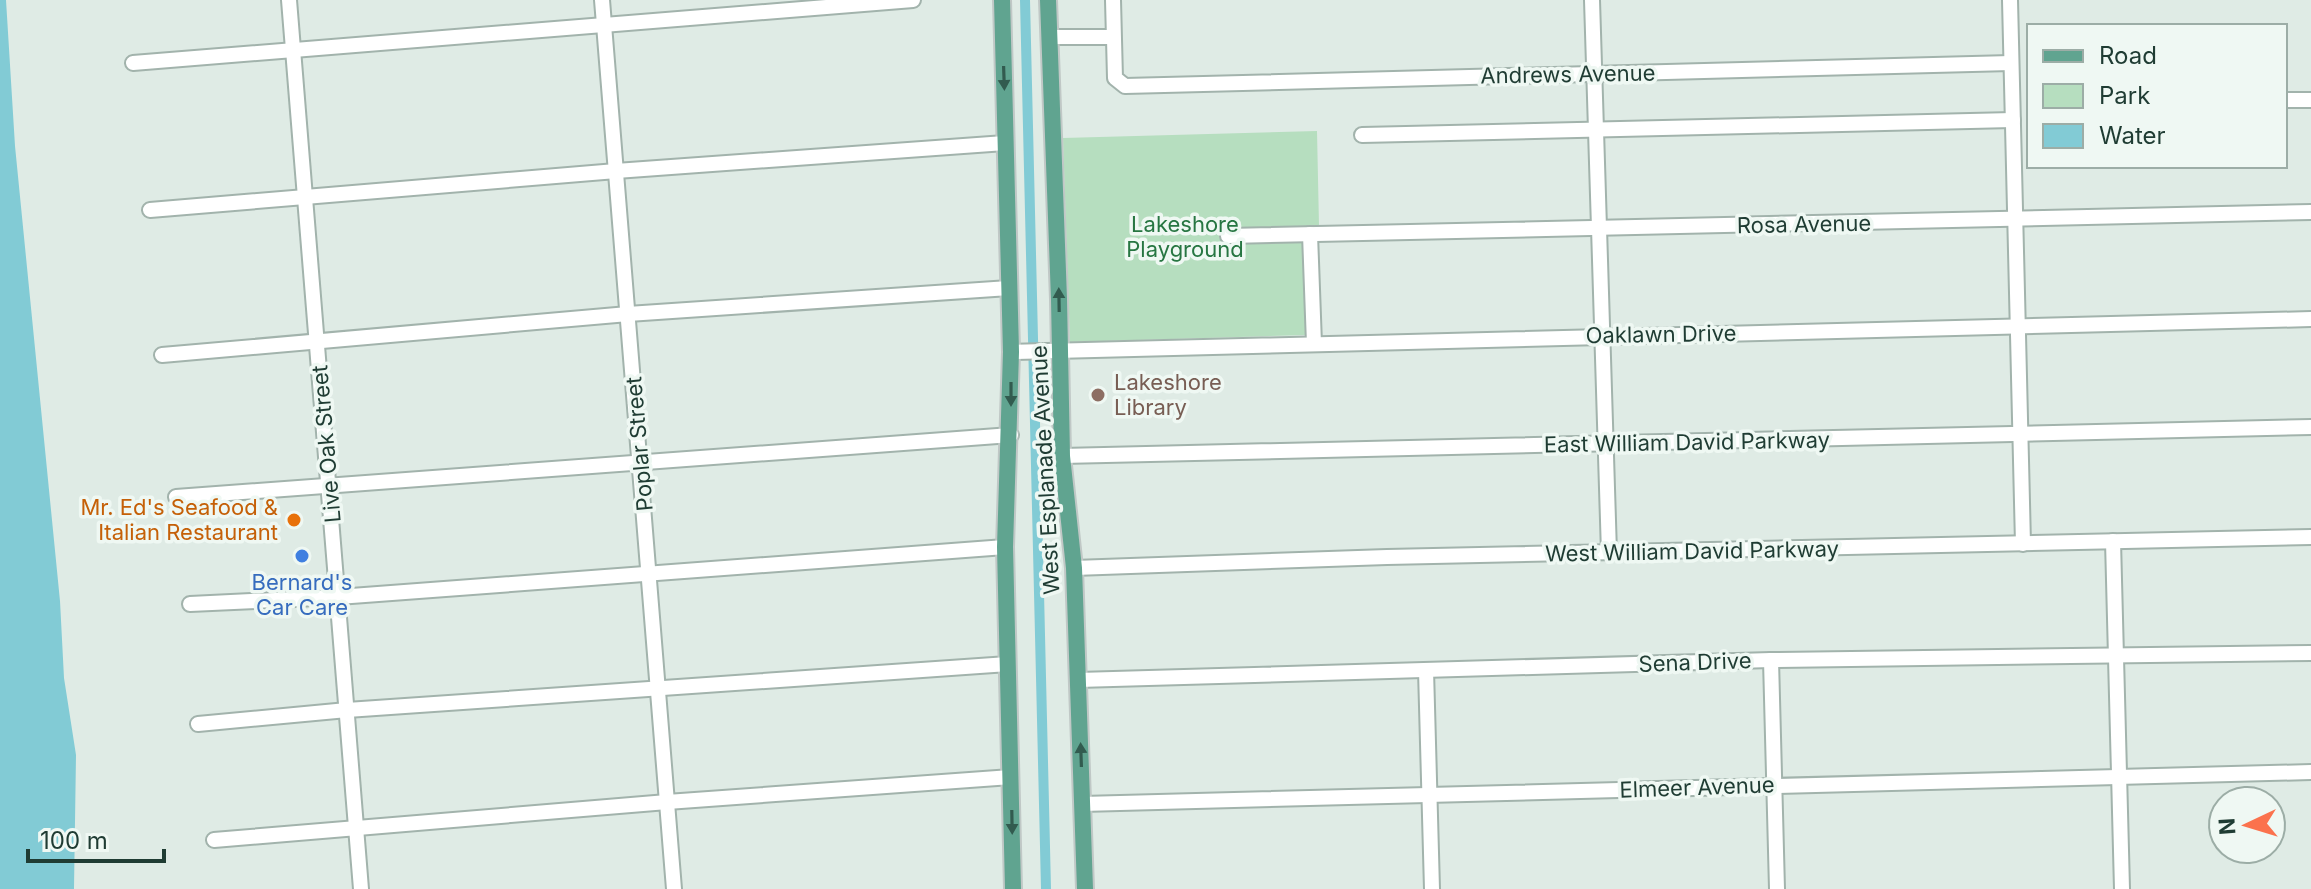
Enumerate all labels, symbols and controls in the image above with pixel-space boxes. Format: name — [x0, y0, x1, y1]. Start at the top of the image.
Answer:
legend — [2027, 24, 2287, 168]
text: Road — [2099, 41, 2157, 70]
street label: Andrews Avenue — [1480, 59, 1656, 89]
one-way arrow — [997, 66, 1010, 91]
text: Park — [2099, 81, 2150, 110]
text: Water — [2099, 121, 2166, 150]
street label: Rosa Avenue — [1737, 210, 1871, 238]
park label: Lakeshore Playground — [1126, 211, 1244, 262]
one-way arrow — [1053, 287, 1065, 312]
street label: Oaklawn Drive — [1585, 320, 1737, 348]
street label: West Esplanade Avenue — [1025, 345, 1065, 595]
street label: Live Oak Street — [306, 364, 346, 524]
place label: Lakeshore Library — [1114, 369, 1222, 420]
street label: Poplar Street — [620, 376, 658, 512]
one-way arrow — [1005, 382, 1017, 407]
marker: Lakeshore Library — [1089, 386, 1107, 404]
street label: East William David Parkway — [1544, 427, 1830, 457]
place label: Mr. Ed's Seafood & Italian Restaurant — [80, 494, 278, 545]
marker: Mr. Ed's Seafood & Italian Restaurant — [285, 511, 303, 529]
street label: West William David Parkway — [1545, 535, 1839, 567]
marker: Bernard's Car Care — [293, 547, 311, 565]
place label: Bernard's Car Care — [252, 569, 352, 620]
street label: Sena Drive — [1638, 647, 1752, 677]
one-way arrow — [1074, 742, 1087, 767]
street label: Elmeer Avenue — [1619, 771, 1775, 803]
north arrow — [2207, 785, 2287, 865]
one-way arrow — [1006, 810, 1018, 835]
scale bar — [28, 813, 164, 863]
text: N — [2213, 817, 2241, 836]
text: 100 m — [40, 826, 108, 855]

